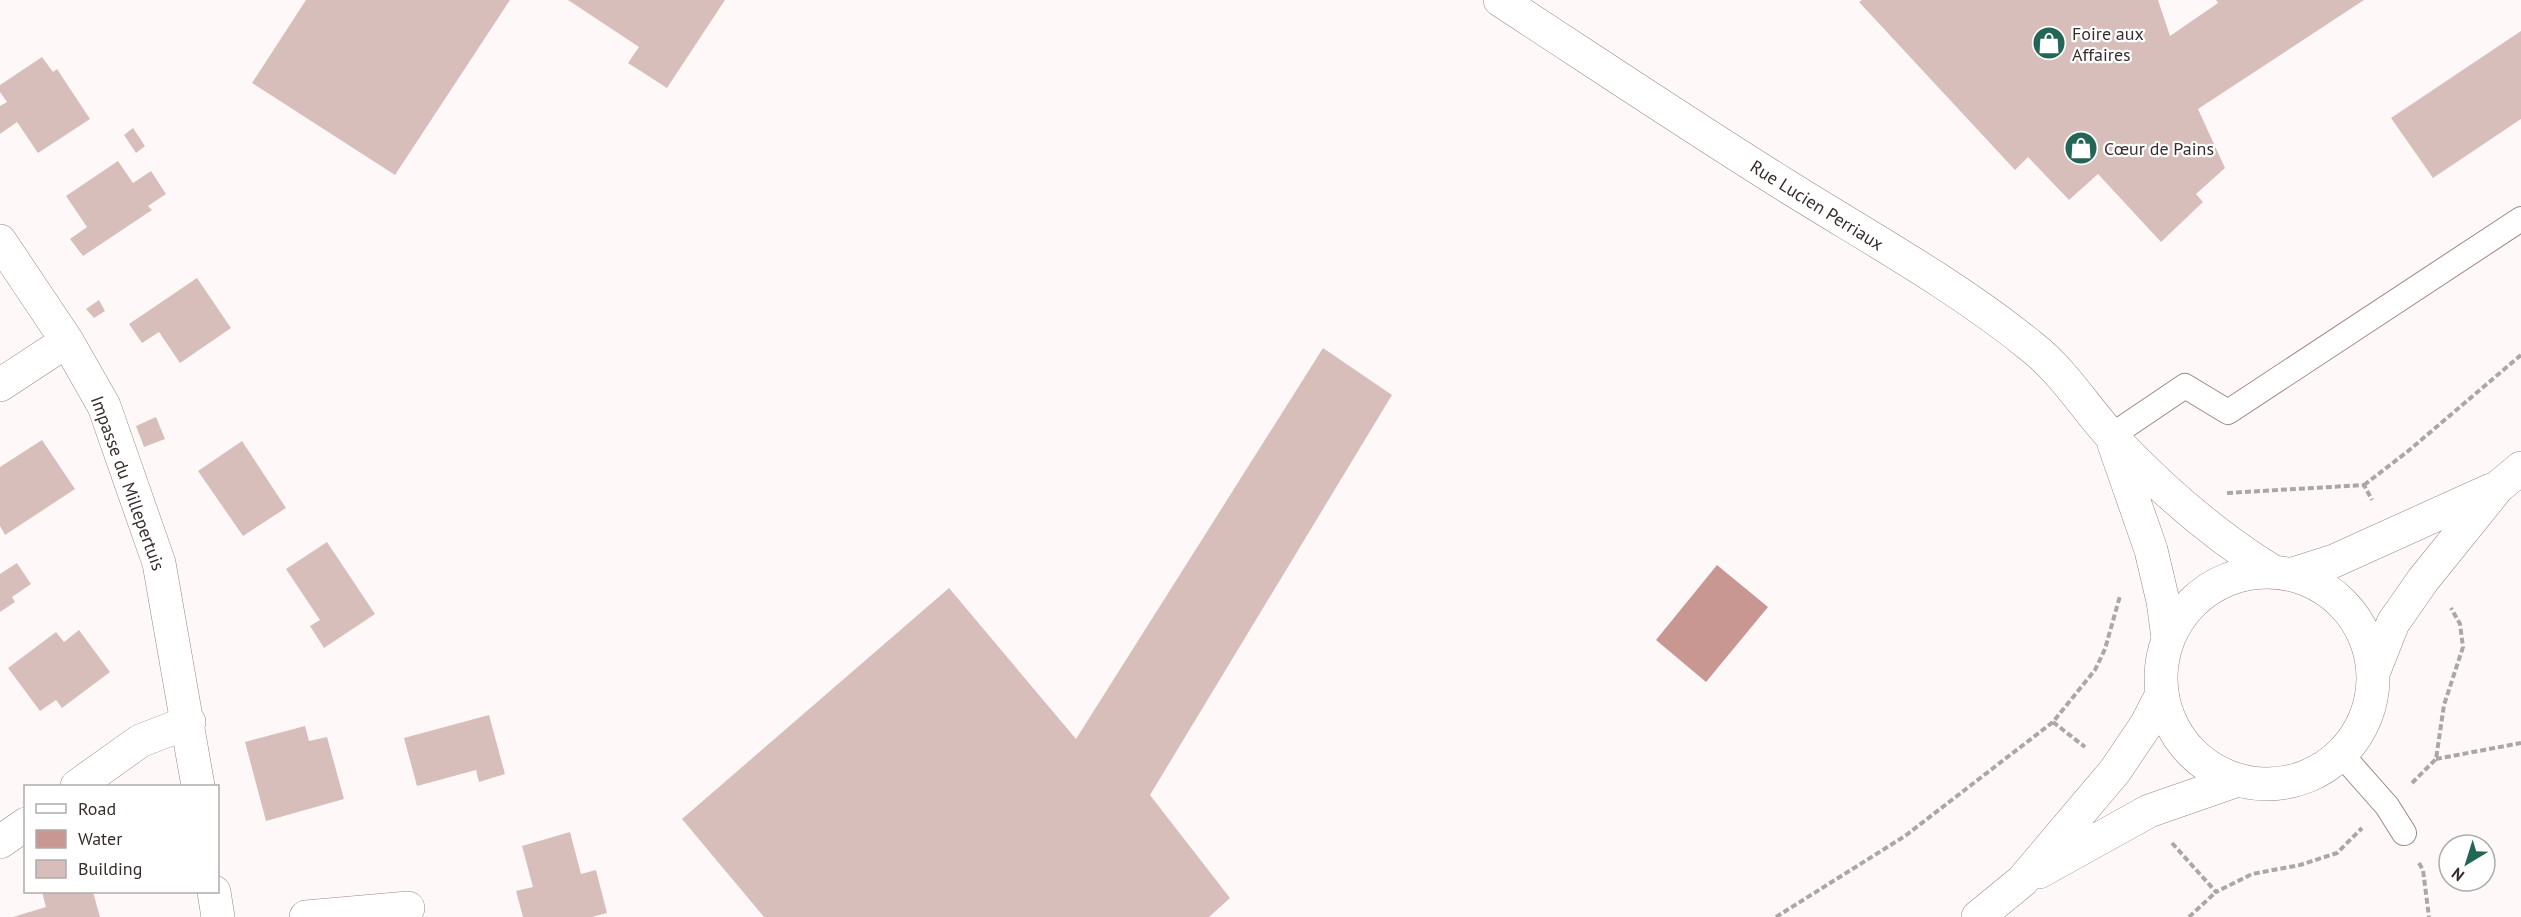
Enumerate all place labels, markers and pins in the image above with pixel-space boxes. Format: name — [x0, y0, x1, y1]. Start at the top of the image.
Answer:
place label: Foire aux Affaires — [2072, 22, 2144, 66]
shop icon: Foire aux Affaires — [2031, 25, 2067, 61]
shop icon: Cœur de Pains — [2063, 130, 2099, 166]
place label: Cœur de Pains — [2104, 137, 2214, 160]

